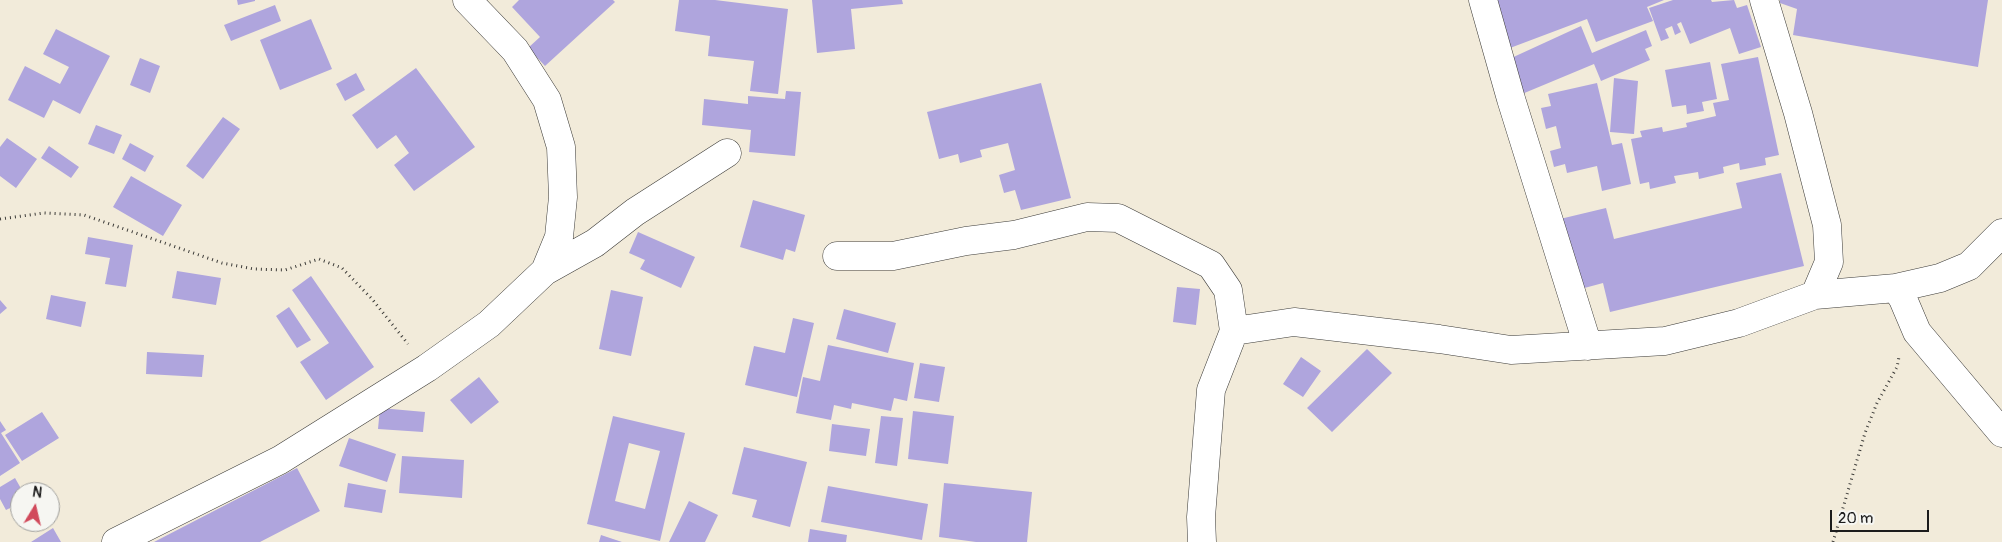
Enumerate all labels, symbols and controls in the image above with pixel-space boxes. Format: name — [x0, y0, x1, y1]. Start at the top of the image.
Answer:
north arrow — [10, 482, 60, 532]
text: N — [31, 484, 43, 502]
scale bar — [1832, 500, 1931, 532]
text: 20 m — [1838, 509, 1873, 528]

